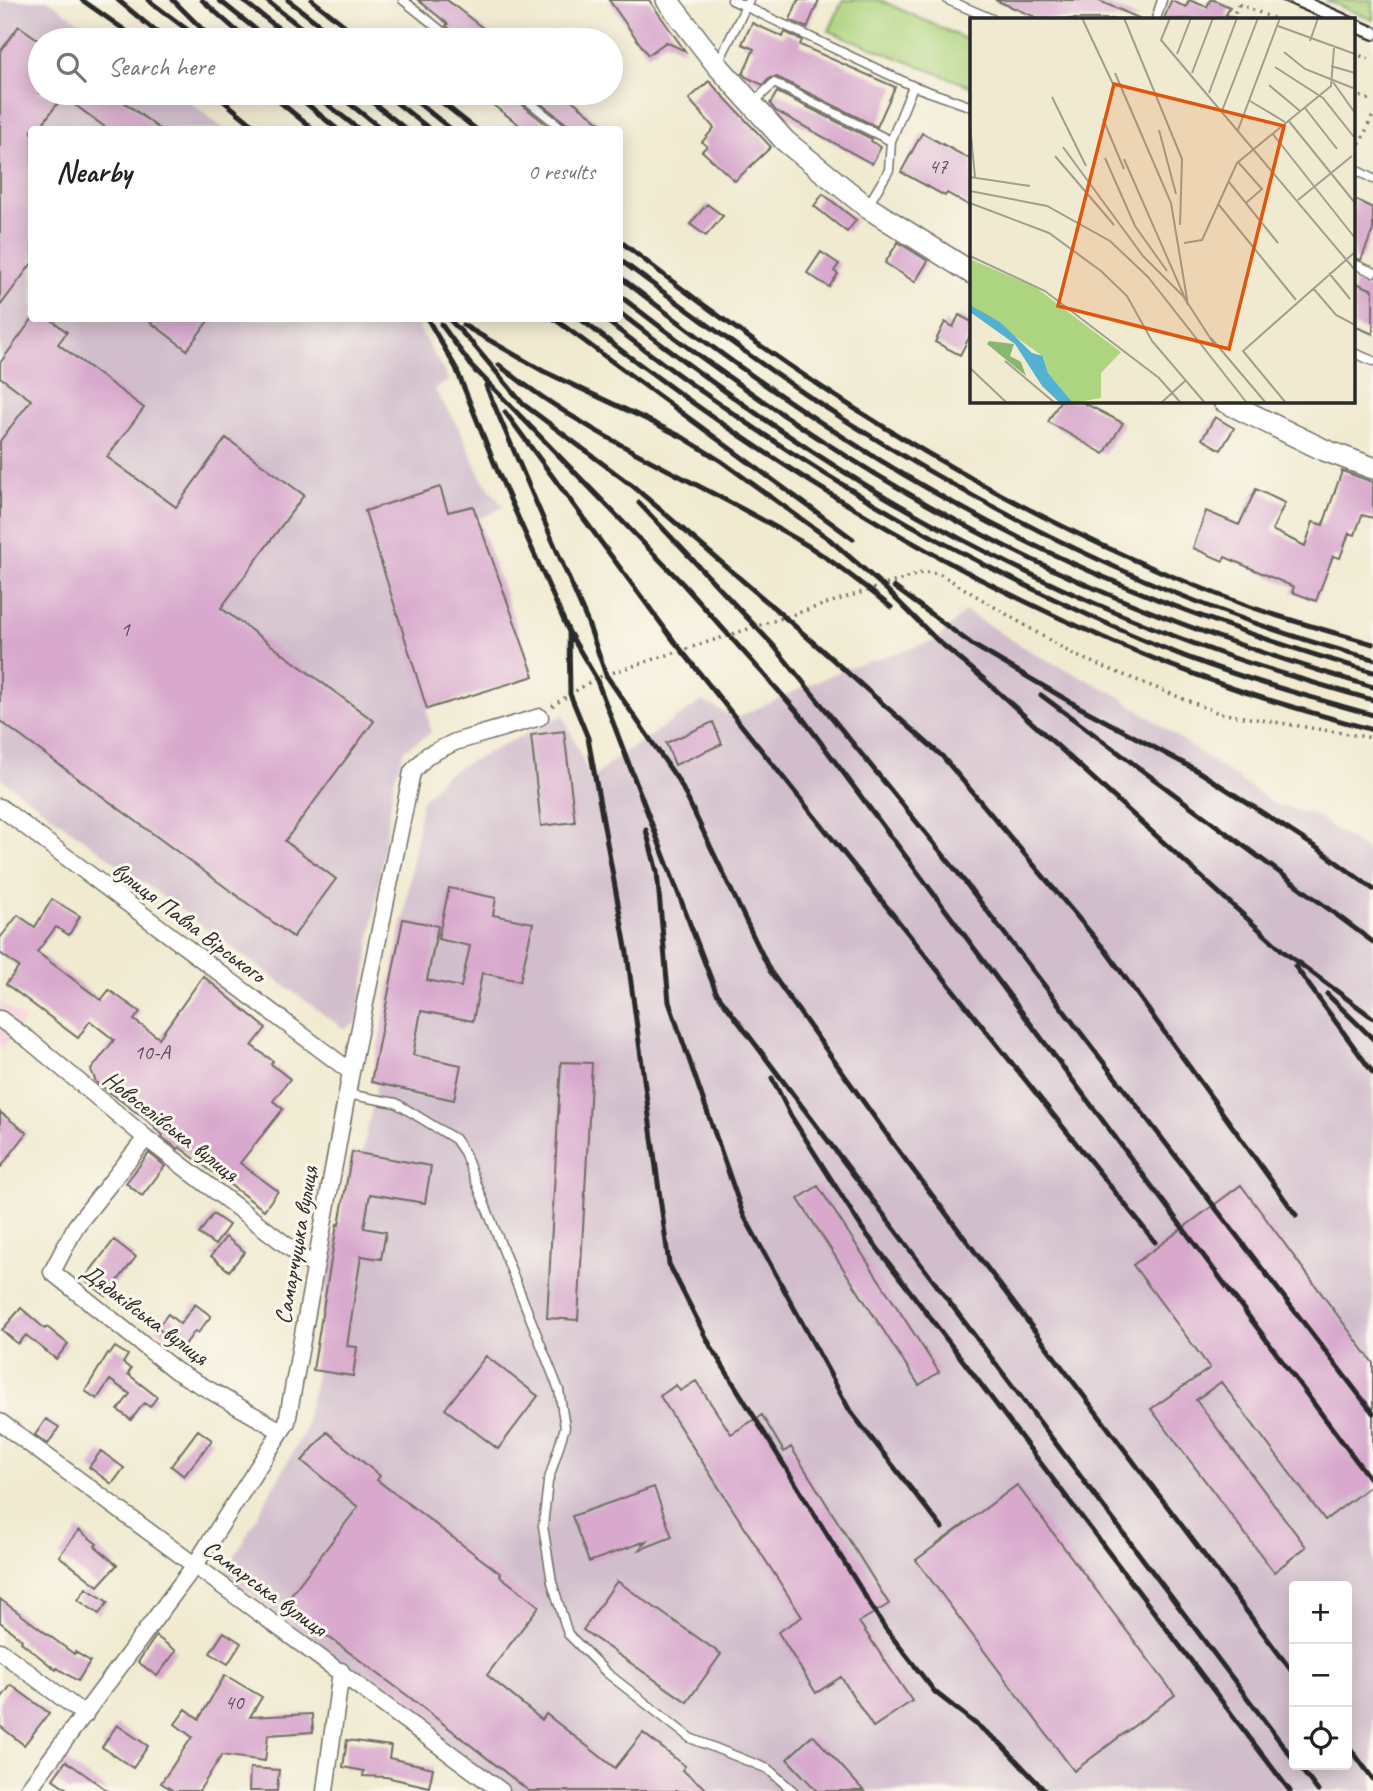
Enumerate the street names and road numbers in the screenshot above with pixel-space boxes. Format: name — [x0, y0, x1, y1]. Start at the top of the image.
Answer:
street label: вулиця Павла Вірського — [106, 854, 274, 991]
street label: Новоселівська вулиця — [97, 1064, 246, 1189]
street label: Самарчуцька вулиця — [267, 1162, 325, 1326]
street label: Дядьківська вулиця — [75, 1256, 216, 1373]
street label: Самарська вулиця — [197, 1533, 334, 1644]

